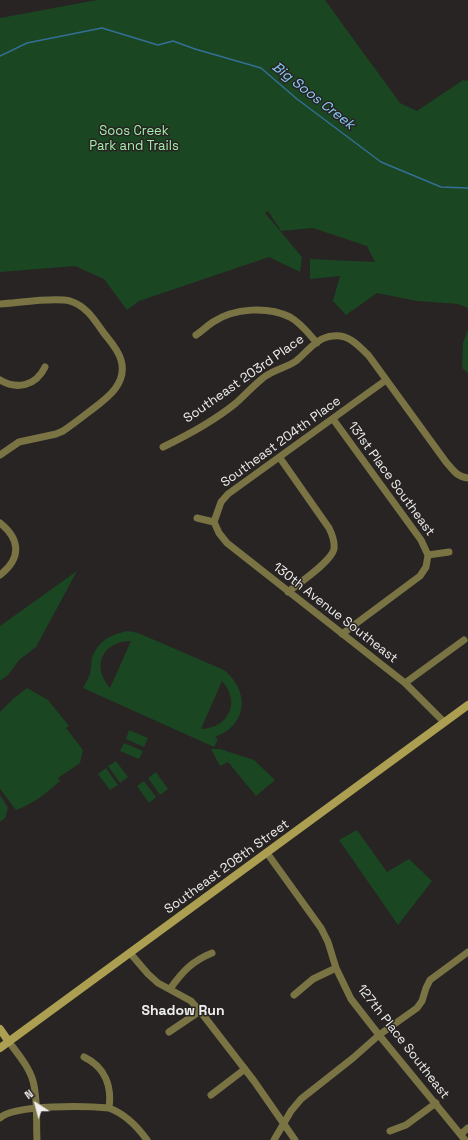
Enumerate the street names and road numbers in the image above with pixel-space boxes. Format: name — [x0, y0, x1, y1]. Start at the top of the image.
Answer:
street label: Southeast 203rd Place — [181, 332, 307, 426]
street label: Southeast 204th Place — [218, 393, 344, 491]
street label: 131st Place Southeast — [344, 419, 438, 539]
street label: 130th Avenue Southeast — [270, 559, 400, 667]
street label: Southeast 208th Street — [162, 817, 292, 917]
street label: 127th Place Southeast — [354, 982, 452, 1102]

